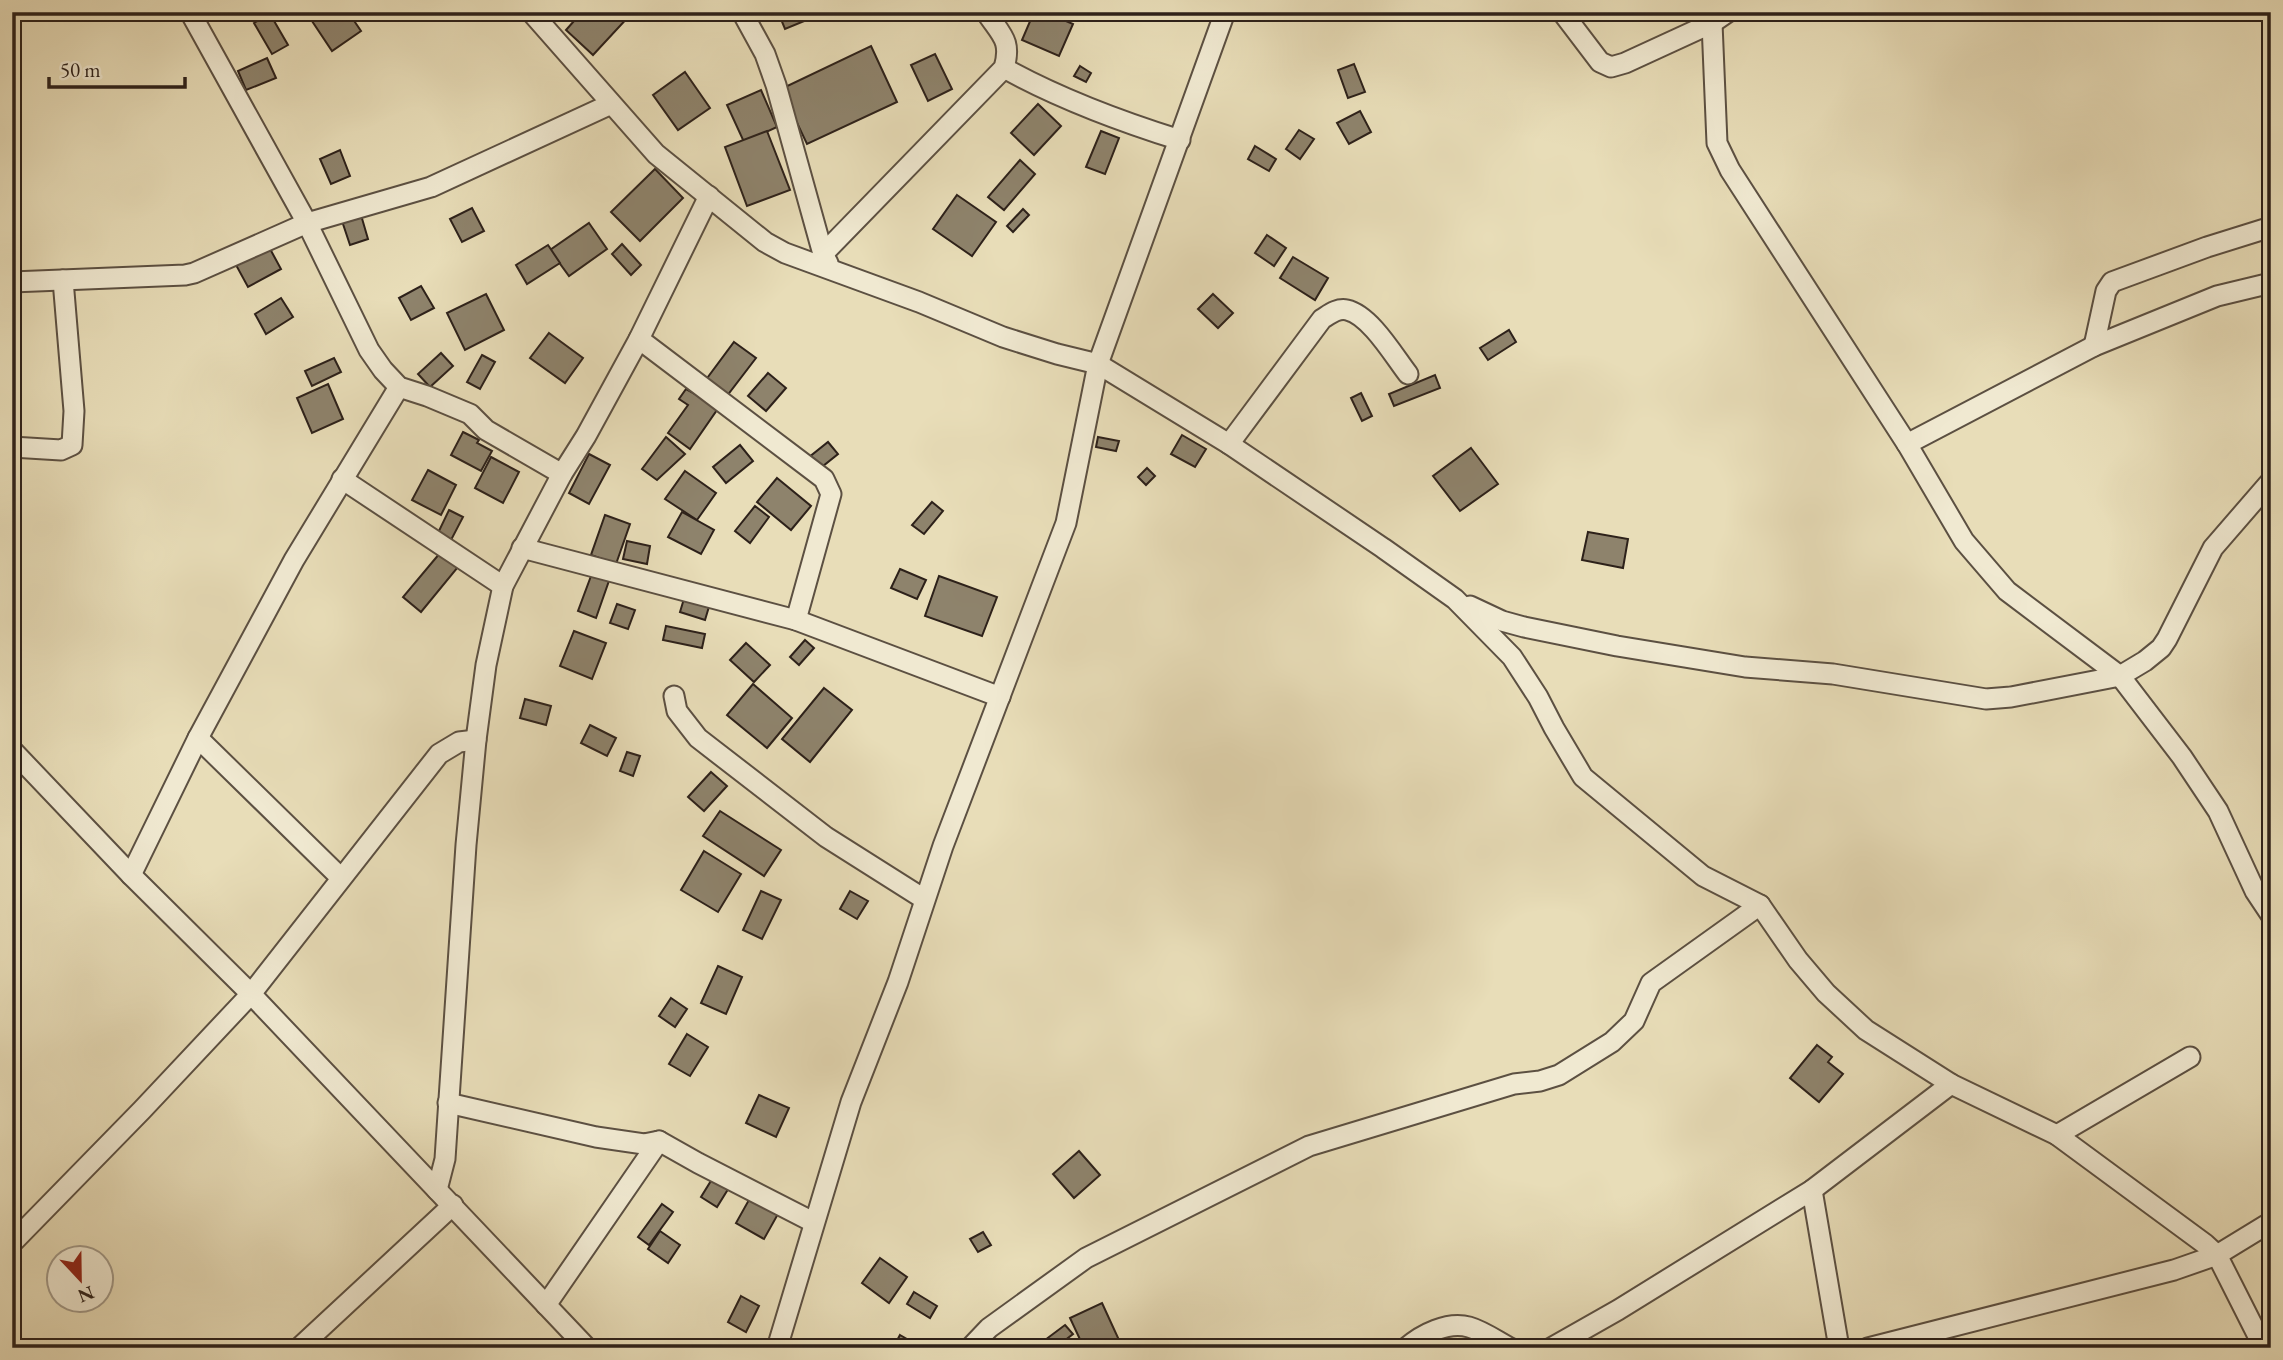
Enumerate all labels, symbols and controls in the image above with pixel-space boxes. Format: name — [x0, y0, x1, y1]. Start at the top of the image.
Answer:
scale bar — [49, 46, 186, 90]
text: 50 m — [60, 56, 101, 83]
north arrow — [46, 1244, 116, 1314]
text: N — [74, 1280, 98, 1309]

